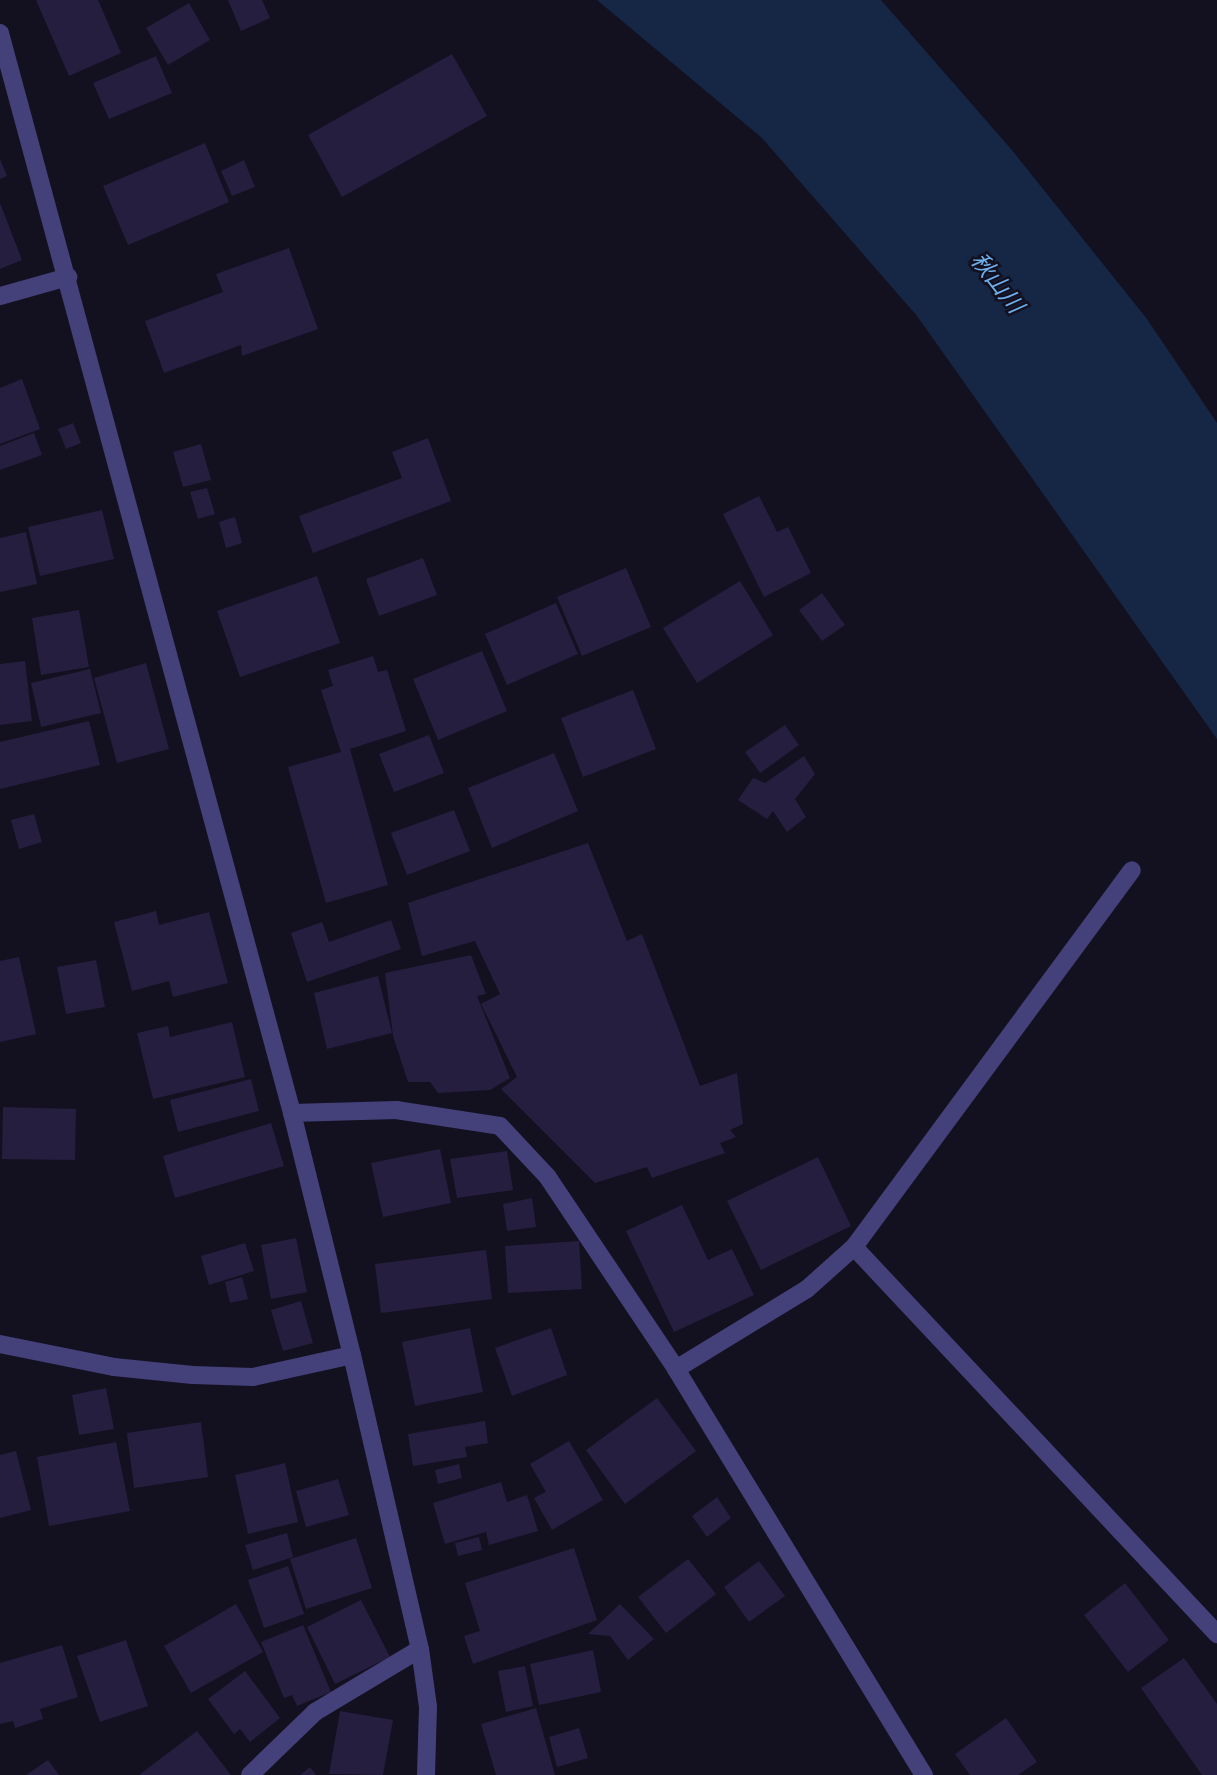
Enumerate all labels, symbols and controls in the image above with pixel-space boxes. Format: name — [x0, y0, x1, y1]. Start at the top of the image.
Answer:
water label: 秋山川 — [966, 246, 1030, 318]

